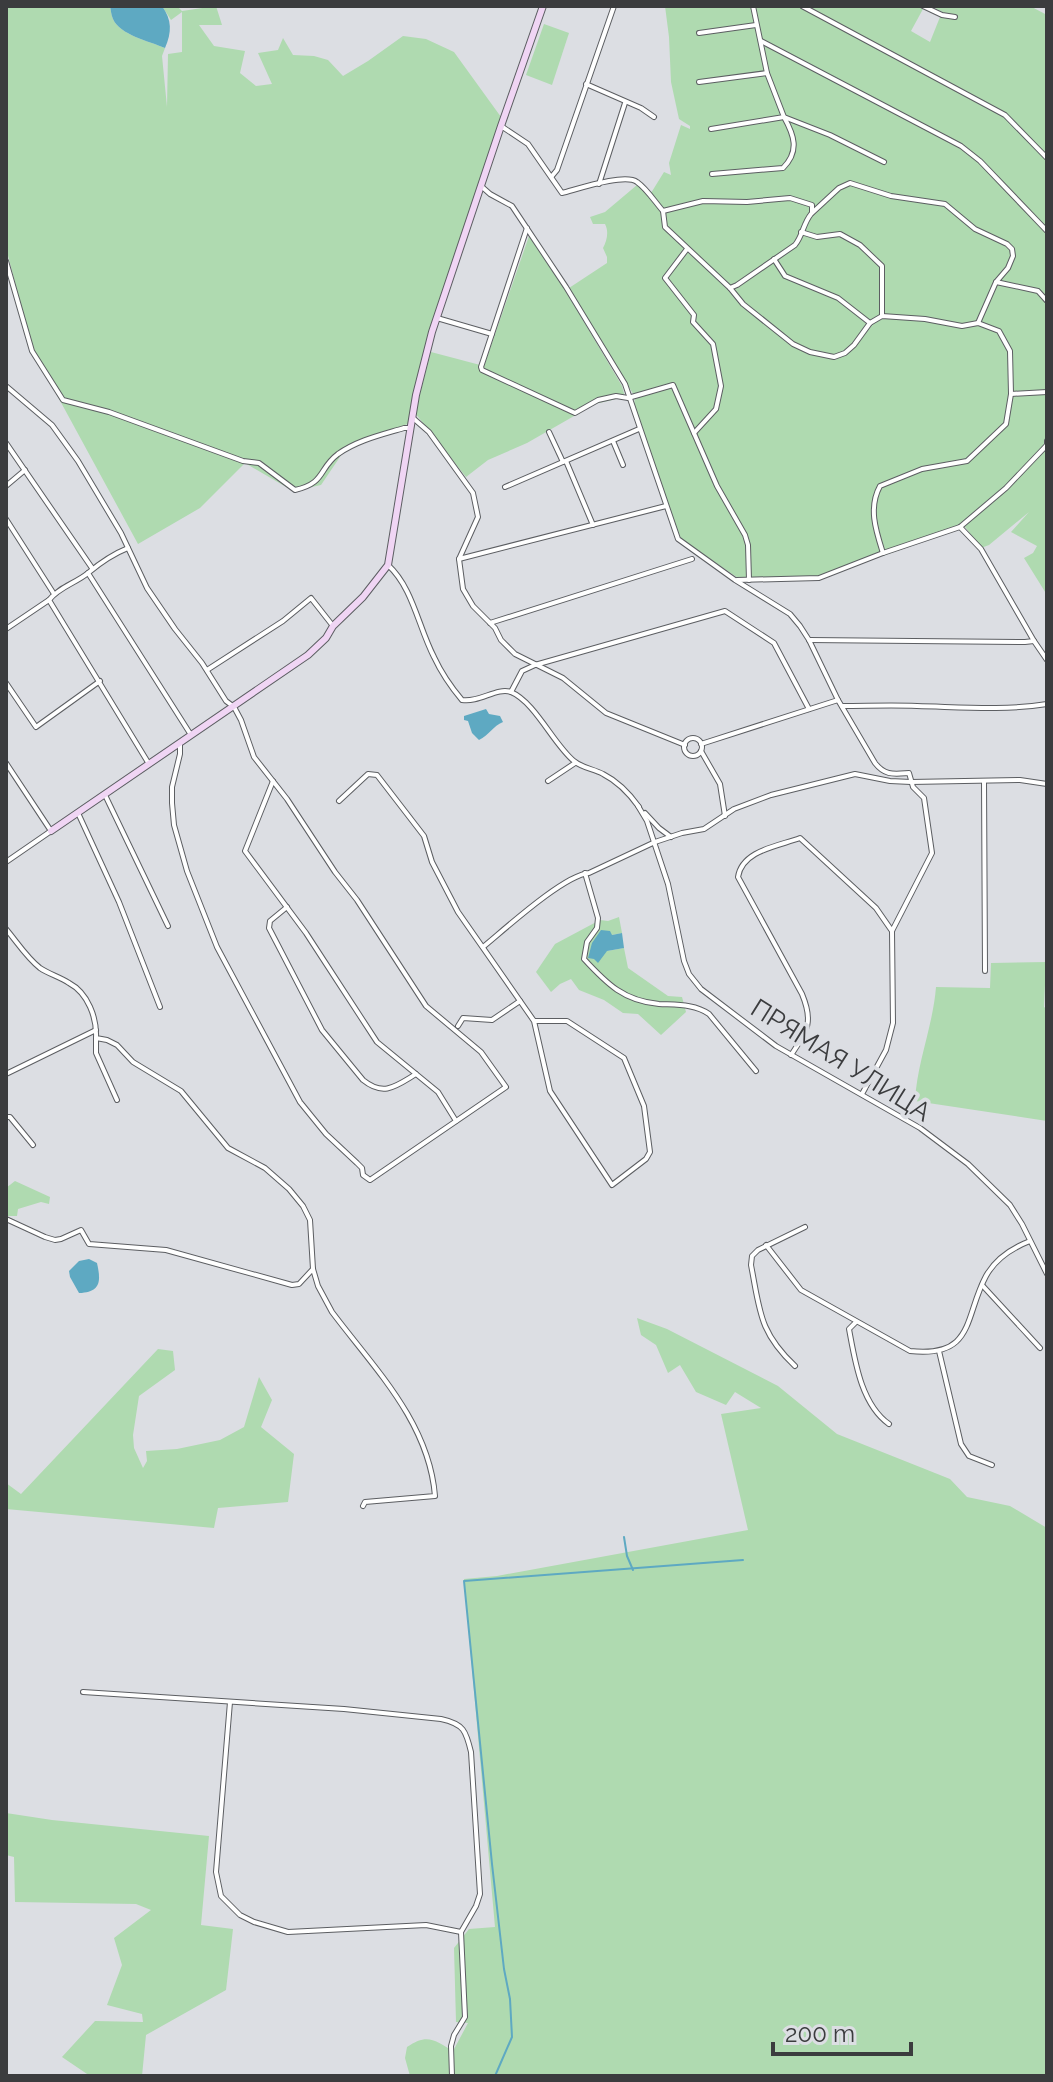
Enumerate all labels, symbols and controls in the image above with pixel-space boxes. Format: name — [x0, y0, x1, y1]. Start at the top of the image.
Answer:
street label: ПРЯМАЯ УЛИЦА — [746, 993, 937, 1128]
scale bar — [773, 2006, 911, 2056]
text: 200 m — [785, 2019, 855, 2048]

